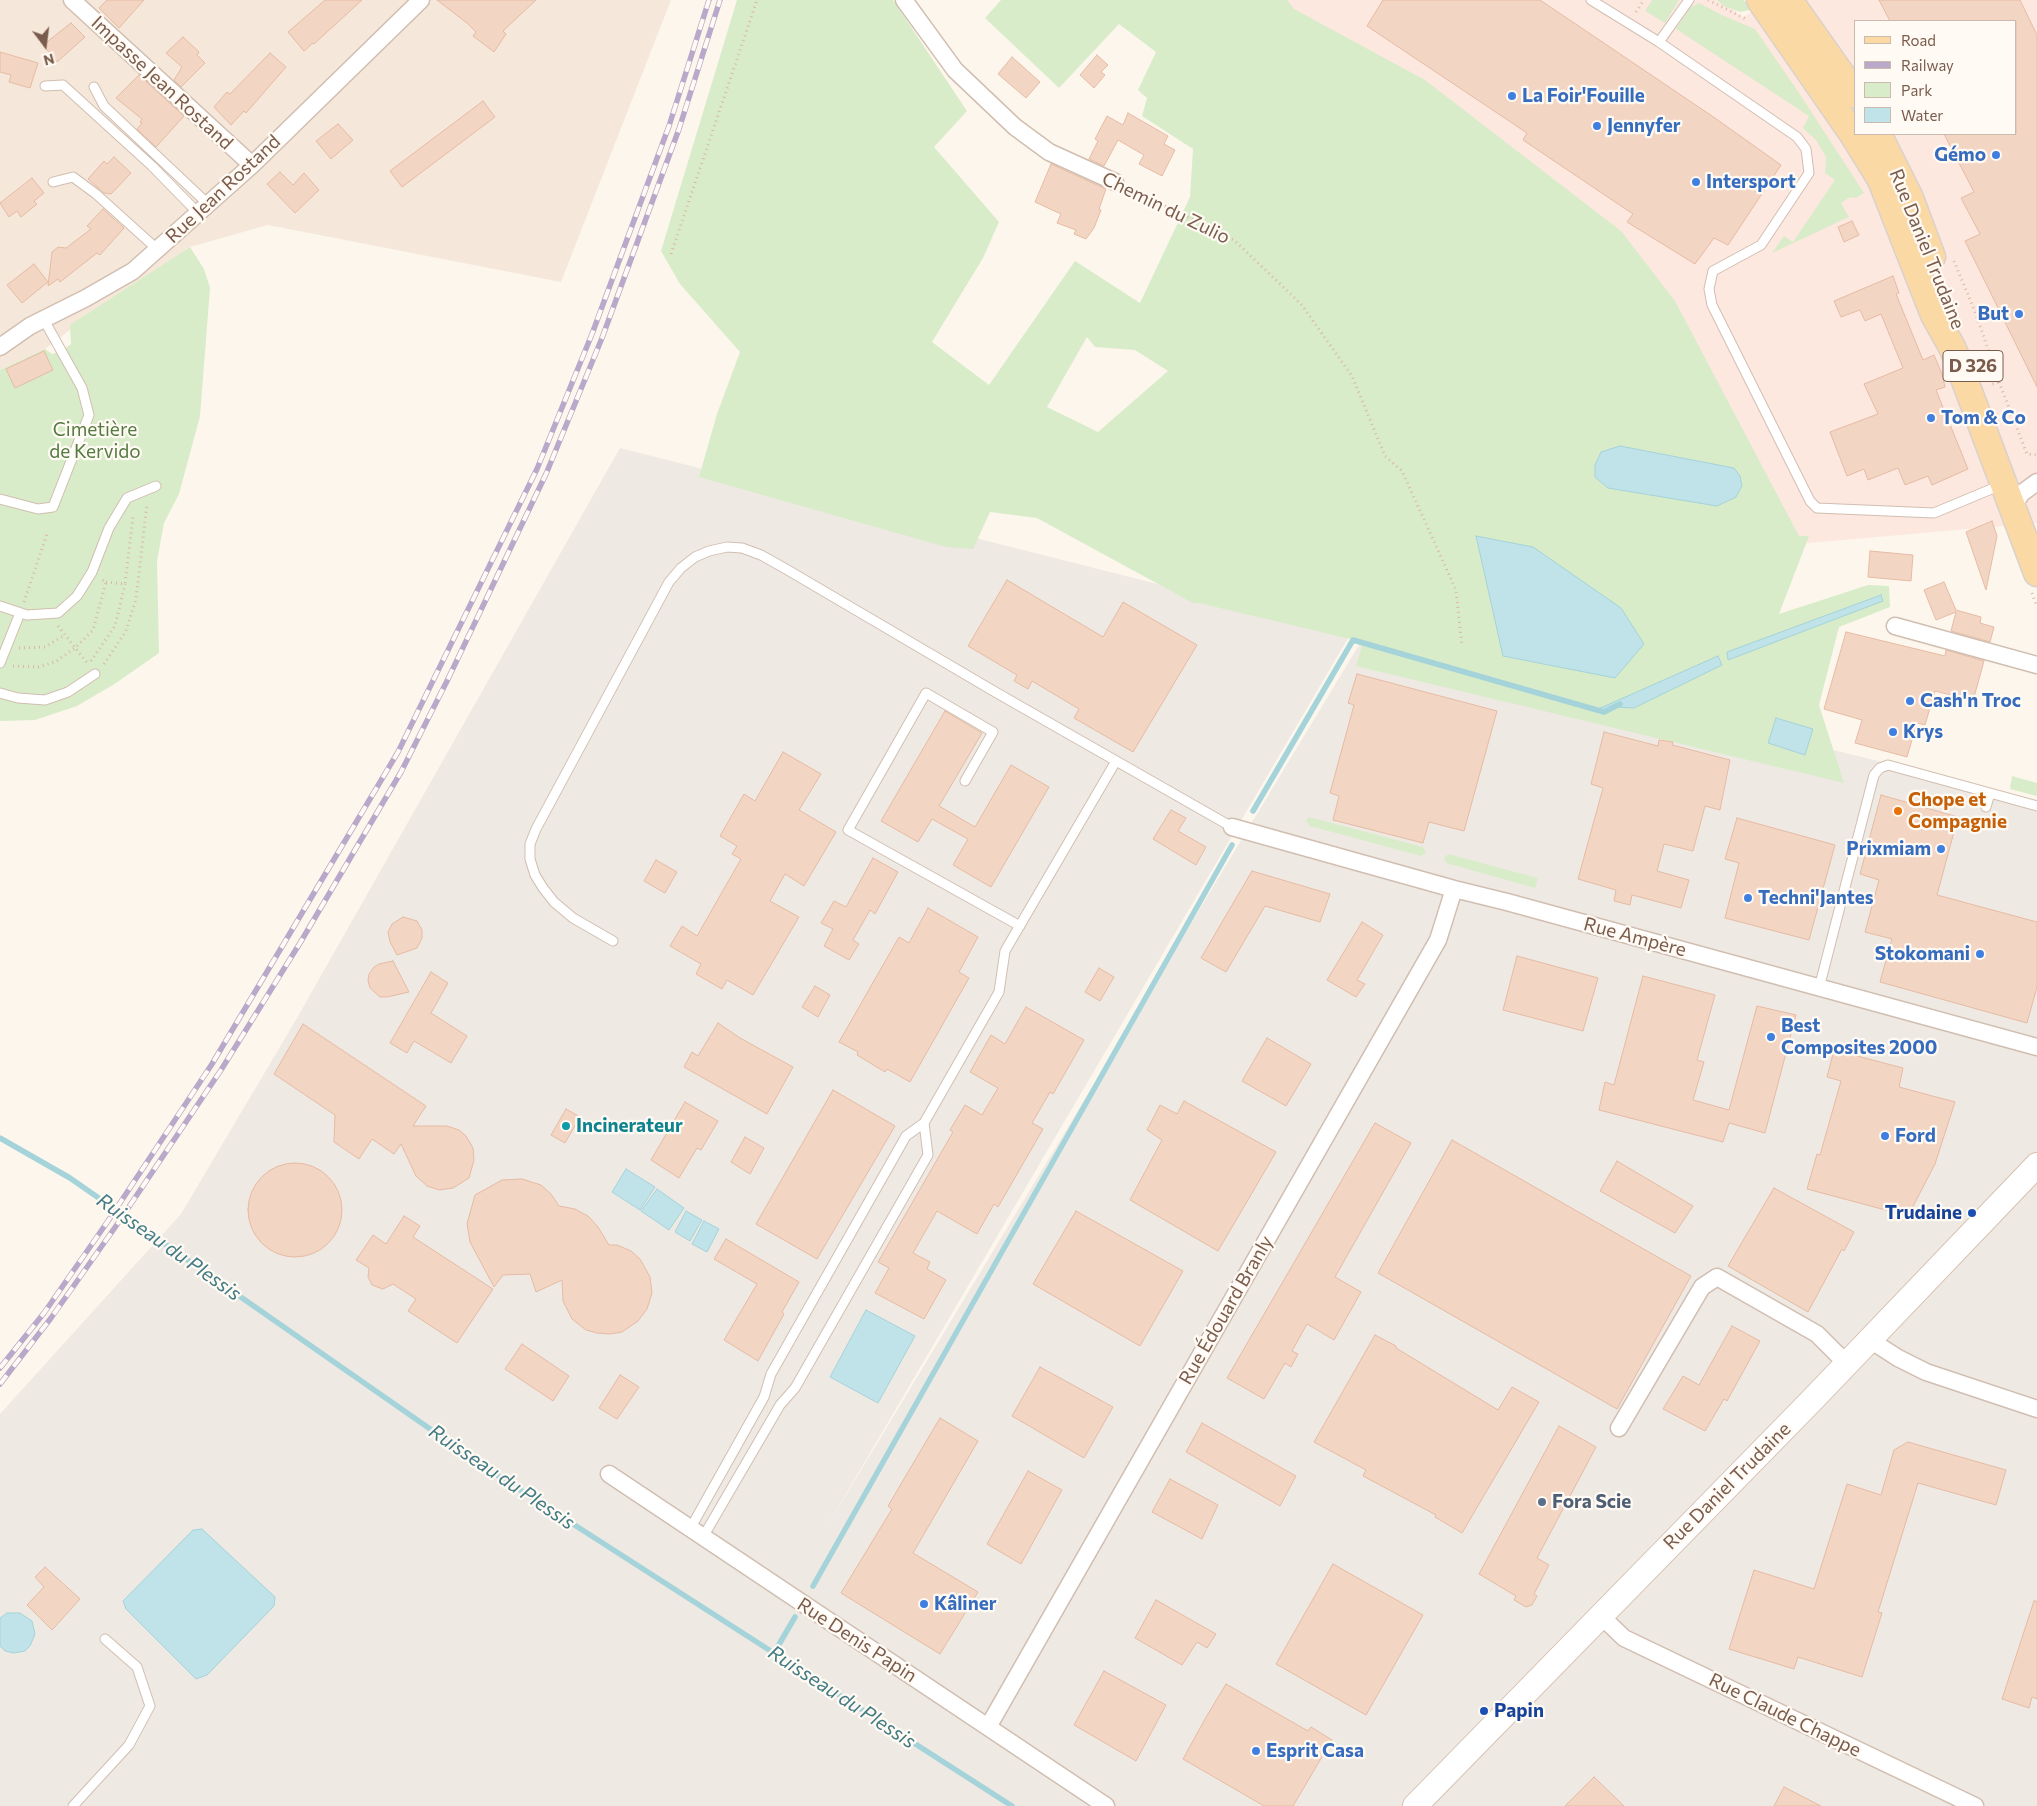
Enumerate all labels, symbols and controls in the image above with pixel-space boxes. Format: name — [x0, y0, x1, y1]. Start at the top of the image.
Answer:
street label: Impasse Jean Rostand — [86, 11, 238, 155]
north arrow — [20, 20, 70, 70]
legend — [1854, 20, 2017, 135]
text: Road — [1901, 31, 1936, 49]
text: N — [42, 50, 56, 70]
text: Railway — [1901, 56, 1954, 74]
text: Park — [1901, 81, 1932, 99]
place label: La Foir'Fouille — [1522, 85, 1645, 107]
marker: La Foir'Fouille — [1506, 90, 1518, 102]
text: Water — [1901, 106, 1943, 124]
place label: Jennyfer — [1607, 115, 1681, 137]
marker: Jennyfer — [1591, 120, 1603, 132]
street label: Rue Jean Rostand — [161, 130, 285, 248]
place label: Gémo — [1934, 144, 1986, 166]
marker: Gémo — [1990, 149, 2002, 161]
street label: Rue Daniel Trudaine — [1884, 166, 1970, 332]
street label: Chemin du Zulio — [1098, 167, 1234, 249]
place label: Intersport — [1706, 171, 1796, 193]
marker: Intersport — [1690, 176, 1702, 188]
place label: But — [1978, 303, 2009, 325]
marker: But — [2013, 308, 2025, 320]
road number: D 326 — [1943, 351, 2003, 382]
place label: Tom & Co — [1941, 407, 2026, 429]
marker: Tom & Co — [1925, 412, 1937, 424]
park label: Cimetière de Kervido — [49, 419, 141, 463]
place label: Cash'n Troc — [1920, 690, 2021, 712]
marker: Cash'n Troc — [1904, 695, 1916, 707]
place label: Krys — [1903, 721, 1943, 743]
marker: Krys — [1887, 726, 1899, 738]
place label: Chope et Compagnie — [1908, 789, 2007, 833]
marker: Chope et Compagnie — [1892, 805, 1904, 817]
place label: Prixmiam — [1846, 838, 1931, 860]
marker: Prixmiam — [1935, 843, 1947, 855]
place label: Techni'Jantes — [1758, 887, 1874, 909]
marker: Techni'Jantes — [1742, 892, 1754, 904]
street label: Rue Ampère — [1581, 912, 1689, 962]
place label: Stokomani — [1875, 943, 1970, 965]
marker: Stokomani — [1974, 948, 1986, 960]
place label: Best Composites 2000 — [1781, 1015, 1937, 1059]
marker: Best Composites 2000 — [1765, 1031, 1777, 1043]
place label: Incinerateur — [576, 1115, 683, 1137]
marker: Incinerateur — [560, 1120, 572, 1132]
place label: Ford — [1895, 1125, 1936, 1147]
marker: Ford — [1879, 1130, 1891, 1142]
water label: Ruisseau du Plessis — [92, 1188, 246, 1306]
place label: Trudaine — [1885, 1202, 1962, 1224]
marker: Trudaine — [1966, 1207, 1978, 1219]
street label: Rue Édouard Branly — [1174, 1232, 1278, 1388]
street label: Rue Daniel Trudaine — [1659, 1418, 1795, 1554]
water label: Ruisseau du Plessis — [424, 1419, 580, 1535]
place label: Fora Scie — [1552, 1491, 1631, 1513]
marker: Fora Scie — [1536, 1496, 1548, 1508]
street label: Rue Denis Papin — [793, 1593, 921, 1687]
place label: Kâliner — [934, 1593, 996, 1615]
marker: Kâliner — [918, 1598, 930, 1610]
water label: Ruisseau du Plessis — [764, 1640, 920, 1754]
street label: Rue Claude Chappe — [1705, 1668, 1865, 1762]
place label: Papin — [1494, 1700, 1544, 1722]
marker: Papin — [1478, 1705, 1490, 1717]
place label: Esprit Casa — [1266, 1740, 1364, 1762]
marker: Esprit Casa — [1250, 1745, 1262, 1757]

